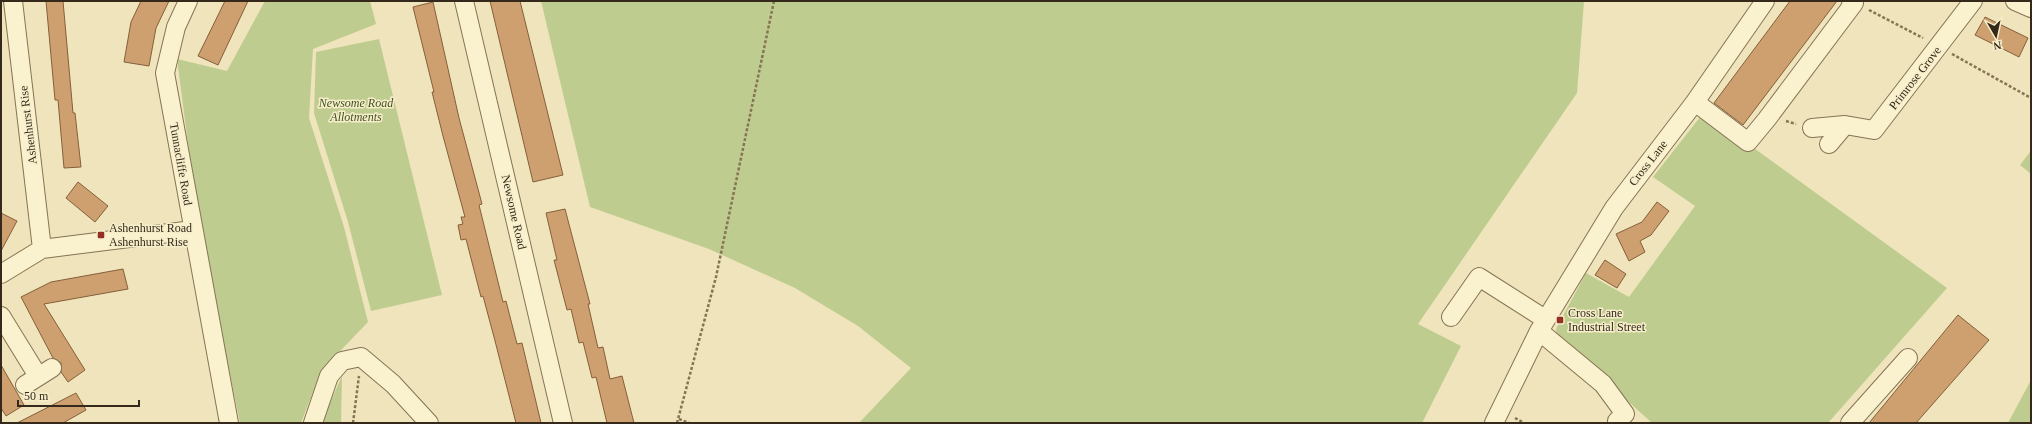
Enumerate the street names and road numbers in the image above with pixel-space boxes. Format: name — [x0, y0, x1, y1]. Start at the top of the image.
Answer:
street label: Primrose Grove — [1886, 44, 1944, 112]
street label: Ashenhurst Rise — [16, 85, 40, 165]
street label: Tunnacliffe Road — [167, 122, 195, 206]
street label: Cross Lane — [1626, 137, 1670, 189]
street label: Newsome Road — [499, 173, 529, 251]

